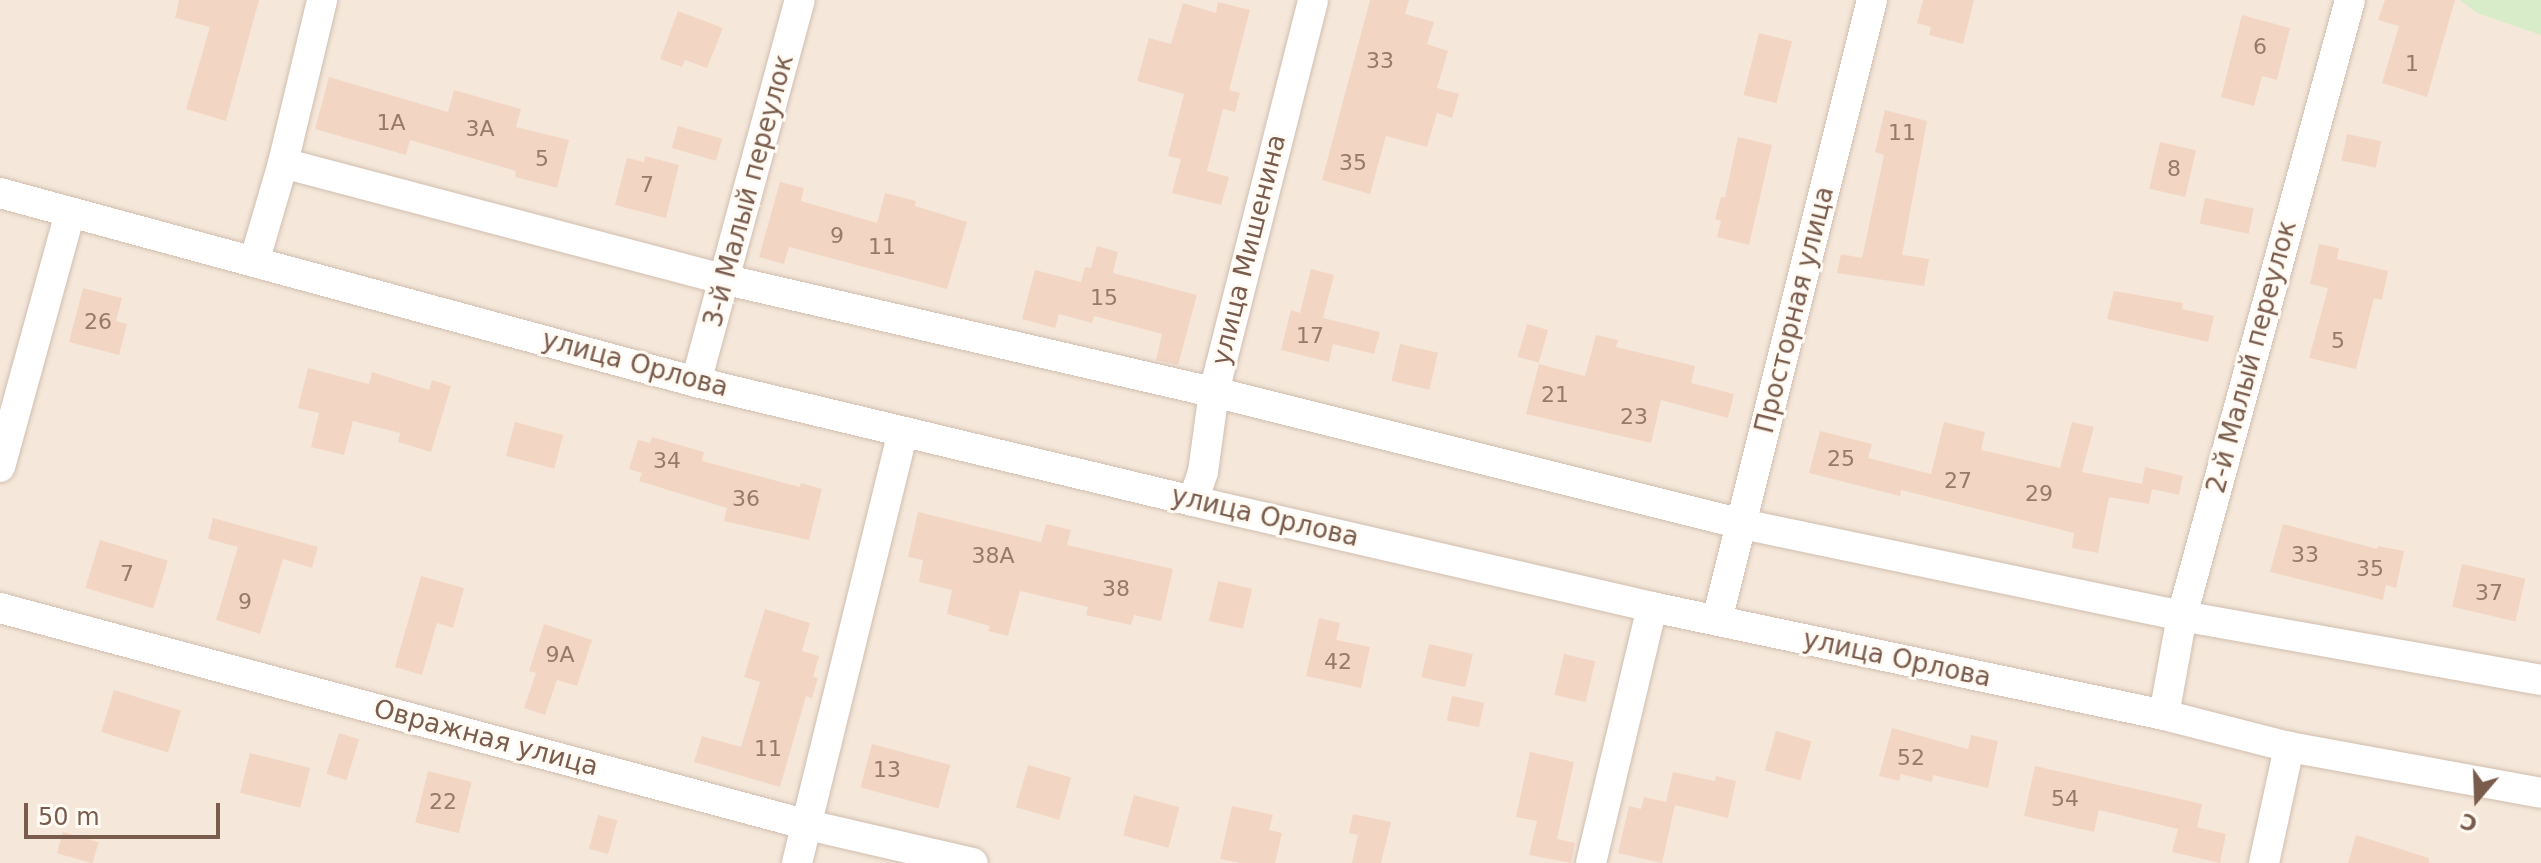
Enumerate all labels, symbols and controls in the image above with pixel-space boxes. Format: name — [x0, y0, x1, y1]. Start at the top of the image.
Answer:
house number: 6 — [2253, 34, 2267, 60]
house number: 33 — [1366, 48, 1394, 74]
street label: 3-й Малый переулок — [698, 51, 800, 331]
house number: 1 — [2405, 51, 2419, 77]
house number: 1А — [376, 110, 406, 136]
house number: 3А — [465, 116, 495, 142]
house number: 11 — [1888, 120, 1916, 146]
street label: улица Мишенина — [1205, 131, 1293, 369]
house number: 5 — [535, 146, 549, 172]
house number: 35 — [1339, 150, 1367, 176]
house number: 8 — [2167, 156, 2181, 182]
house number: 7 — [640, 172, 654, 198]
street label: Просторная улица — [1749, 183, 1841, 437]
street label: 2-й Малый переулок — [2201, 217, 2303, 497]
house number: 9 — [830, 223, 844, 249]
house number: 11 — [868, 234, 896, 260]
house number: 15 — [1090, 285, 1118, 311]
house number: 26 — [84, 309, 112, 335]
house number: 17 — [1296, 323, 1324, 349]
street label: улица Орлова — [538, 324, 732, 404]
house number: 5 — [2331, 328, 2345, 354]
house number: 21 — [1541, 382, 1569, 408]
house number: 23 — [1620, 404, 1648, 430]
house number: 25 — [1827, 446, 1855, 472]
house number: 34 — [653, 448, 681, 474]
house number: 27 — [1944, 468, 1972, 494]
street label: улица Орлова — [1168, 480, 1362, 554]
house number: 29 — [2025, 481, 2053, 507]
house number: 36 — [732, 486, 760, 512]
house number: 33 — [2291, 542, 2319, 568]
house number: 38А — [971, 543, 1015, 569]
house number: 35 — [2356, 556, 2384, 582]
house number: 7 — [120, 561, 134, 587]
house number: 38 — [1102, 576, 1130, 602]
house number: 37 — [2475, 580, 2503, 606]
house number: 9 — [238, 589, 252, 615]
street label: улица Орлова — [1800, 624, 1994, 694]
house number: 9А — [545, 642, 575, 668]
house number: 42 — [1324, 649, 1352, 675]
street label: Овражная улица — [370, 693, 602, 783]
house number: 11 — [754, 736, 782, 762]
house number: 52 — [1897, 745, 1925, 771]
house number: 13 — [873, 757, 901, 783]
north arrow — [2437, 759, 2517, 839]
house number: 54 — [2051, 786, 2079, 812]
scale bar — [28, 787, 224, 837]
house number: 22 — [429, 789, 457, 815]
text: 50 m — [38, 803, 100, 831]
text: С — [2457, 808, 2481, 837]

